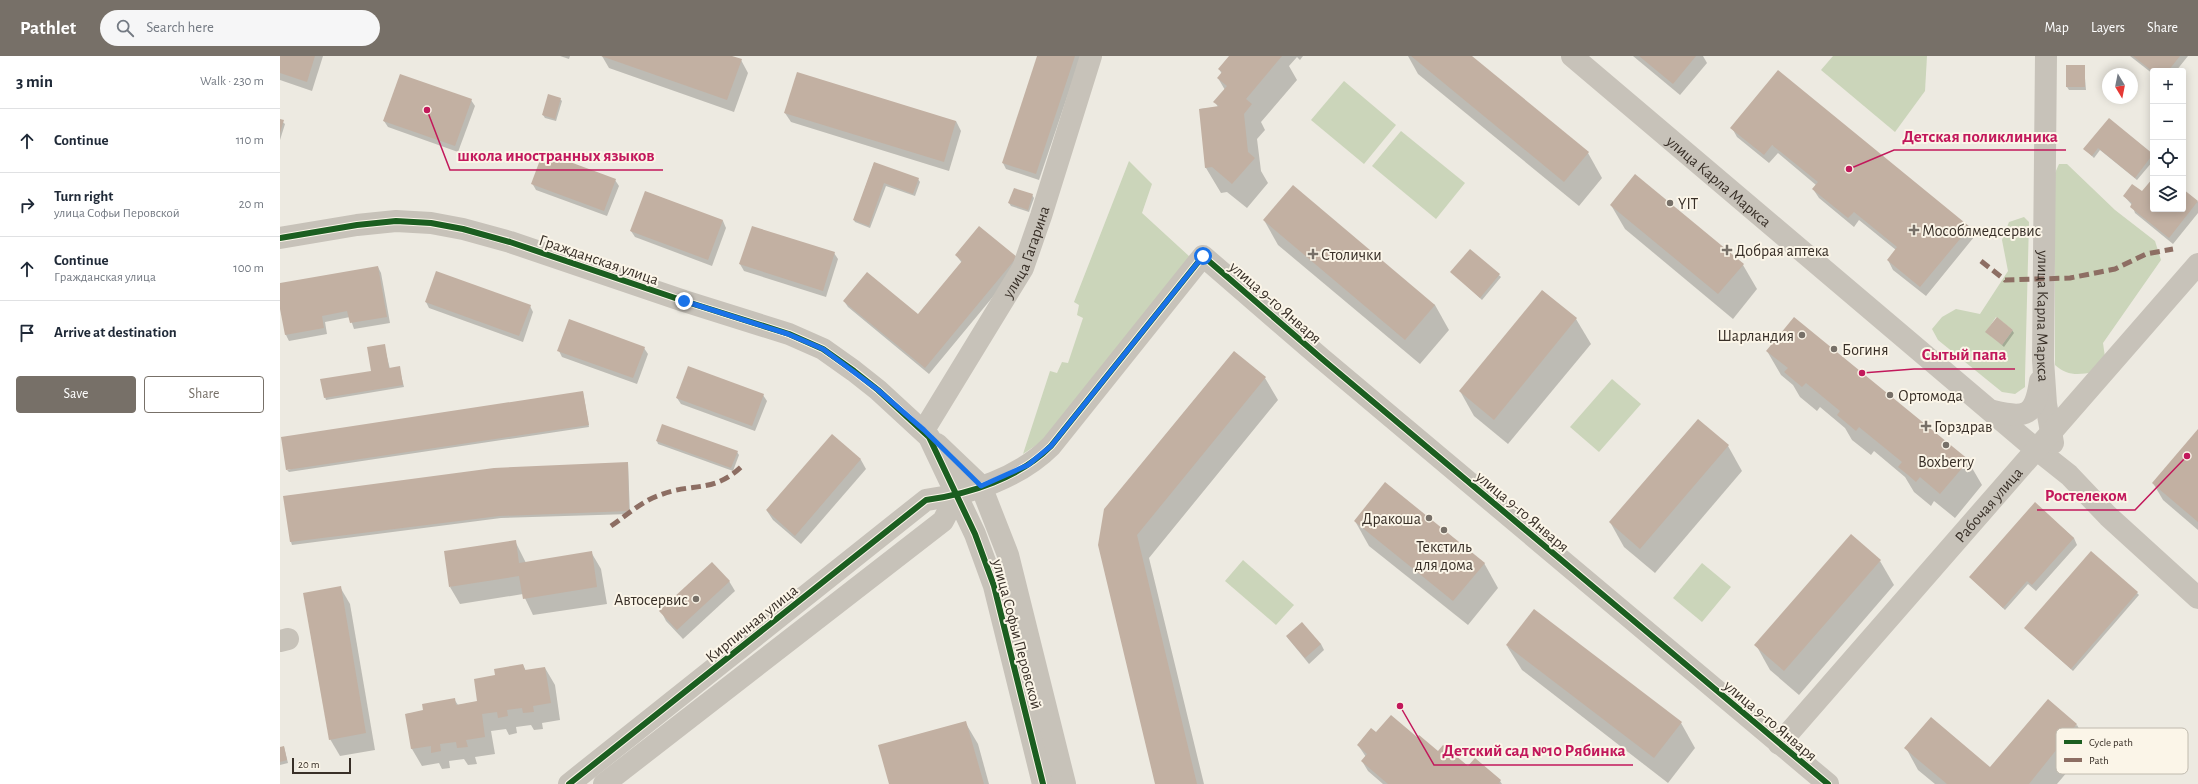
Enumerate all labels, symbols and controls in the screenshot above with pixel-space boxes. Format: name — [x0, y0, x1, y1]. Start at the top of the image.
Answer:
search box — [100, 10, 380, 46]
icon: search — [114, 17, 136, 39]
text: Pathlet — [20, 19, 76, 38]
text: Search here — [146, 20, 214, 35]
text: Map — [2044, 21, 2069, 35]
text: Layers — [2091, 21, 2125, 35]
text: Share — [2147, 21, 2178, 35]
north arrow — [2102, 68, 2138, 104]
map controls — [2150, 68, 2186, 212]
button: + — [2150, 68, 2186, 104]
text: 3 min — [16, 73, 53, 90]
text: Walk · 230 m — [200, 75, 264, 88]
button: − — [2150, 104, 2186, 140]
callout: Детская поликлиника — [1894, 121, 2066, 150]
text: Детская поликлиника — [1902, 128, 2058, 145]
icon: ahead — [16, 130, 38, 152]
street label: улица Карла Маркса — [1662, 132, 1774, 230]
text: Continue — [54, 133, 109, 148]
text: 110 m — [236, 134, 264, 147]
button: locate — [2150, 140, 2186, 176]
callout: школа иностранных языков — [450, 141, 663, 170]
text: школа иностранных языков — [457, 147, 655, 164]
button: layers — [2150, 176, 2186, 212]
text: Turn right — [54, 189, 113, 204]
icon: right — [16, 194, 38, 216]
place label: YIT — [1678, 196, 1699, 212]
text: 20 m — [239, 198, 264, 211]
marker: YIT — [1665, 198, 1675, 208]
street label: улица Гагарина — [999, 204, 1053, 302]
text: улица Софьи Перовской — [54, 207, 180, 220]
place label: Мособлмедсервис — [1922, 223, 2041, 239]
marker: Мособлмедсервис — [1909, 225, 1919, 235]
street label: Гражданская улица — [536, 232, 661, 289]
place label: Добрая аптека — [1735, 243, 1829, 259]
marker: Добрая аптека — [1722, 245, 1732, 255]
route start — [1194, 247, 1212, 265]
place label: Столички — [1321, 247, 1382, 263]
marker: Столички — [1308, 249, 1318, 259]
street label: улица Карла Маркса — [2034, 249, 2051, 382]
text: Continue — [54, 253, 109, 268]
icon: ahead — [16, 258, 38, 280]
street label: улица 9-го Января — [1225, 258, 1324, 348]
text: 100 m — [233, 262, 264, 275]
text: Гражданская улица — [54, 271, 156, 284]
route end — [675, 292, 693, 310]
icon: arrive — [16, 322, 38, 344]
text: Arrive at destination — [54, 325, 177, 340]
place label: Шарландия — [1717, 328, 1794, 344]
marker: Шарландия — [1797, 330, 1807, 340]
callout: Сытый папа — [1914, 340, 2015, 369]
place label: Богиня — [1842, 342, 1888, 358]
marker: Богиня — [1829, 344, 1839, 354]
text: Сытый папа — [1921, 346, 2007, 363]
button: Save — [16, 376, 136, 413]
button: Share — [144, 376, 264, 413]
place label: Ортомода — [1898, 388, 1963, 404]
marker: Ортомода — [1885, 390, 1895, 400]
place label: Горздрав — [1934, 419, 1992, 435]
marker: Горздрав — [1921, 421, 1931, 431]
marker: Boxberry — [1941, 440, 1951, 450]
place label: Boxberry — [1918, 454, 1974, 471]
street label: Рабочая улица — [1952, 464, 2026, 546]
street label: улица 9-го Января — [1471, 468, 1572, 556]
callout: Ростелеком — [2037, 481, 2135, 510]
text: Ростелеком — [2045, 487, 2127, 504]
place label: Дракоша — [1362, 511, 1421, 527]
marker: Дракоша — [1424, 513, 1434, 523]
marker: Текстиль для дома — [1439, 525, 1449, 535]
place label: Текстиль для дома — [1415, 539, 1473, 573]
street label: улица Софьи Перовской — [988, 557, 1045, 711]
street label: Кирпичная улица — [703, 582, 801, 666]
place label: Автосервис — [614, 592, 688, 608]
marker: Автосервис — [691, 594, 701, 604]
street label: улица 9-го Января — [1719, 677, 1820, 765]
legend — [2056, 728, 2188, 774]
callout: Детский сад №10 Рябинка — [1434, 736, 1633, 765]
text: Cycle path — [2089, 737, 2133, 748]
text: Детский сад №10 Рябинка — [1442, 742, 1626, 759]
text: Path — [2089, 755, 2109, 766]
scale bar — [292, 756, 351, 775]
text: 20 m — [298, 759, 319, 770]

